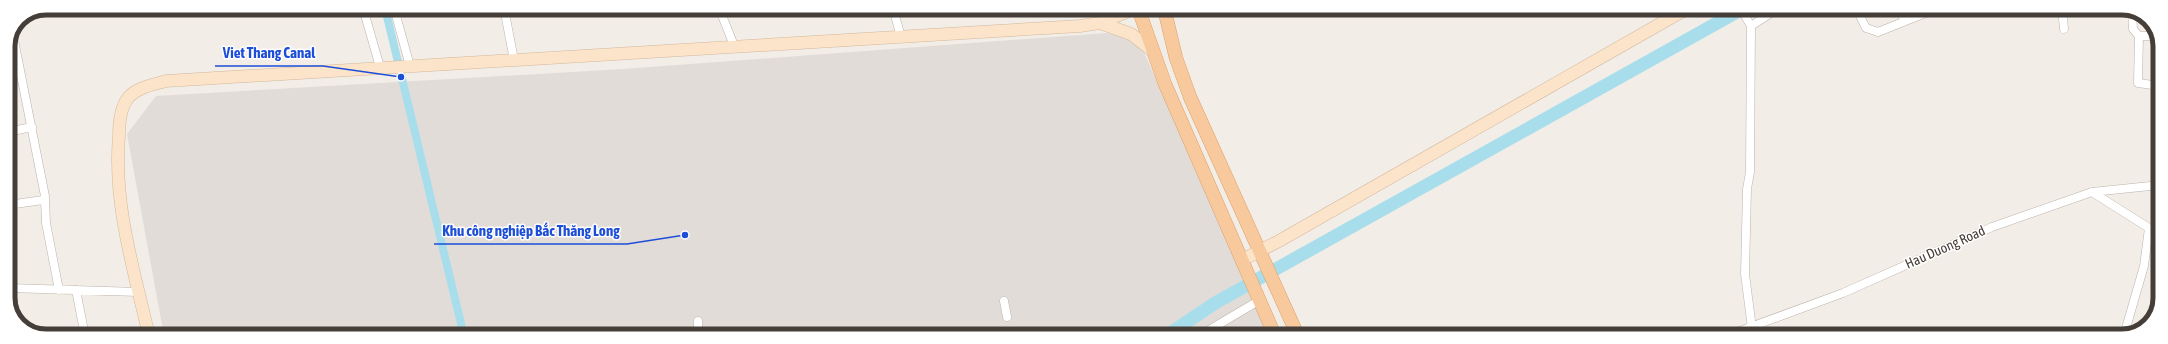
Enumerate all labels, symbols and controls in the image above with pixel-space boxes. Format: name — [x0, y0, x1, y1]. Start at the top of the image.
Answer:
callout: Viet Thang Canal — [215, 39, 323, 66]
text: Viet Thang Canal — [222, 44, 316, 61]
callout: Khu công nghiệp Bắc Thăng Long — [434, 217, 627, 244]
text: Khu công nghiệp Bắc Thăng Long — [442, 222, 620, 239]
street label: Hau Duong Road — [1902, 222, 1988, 272]

